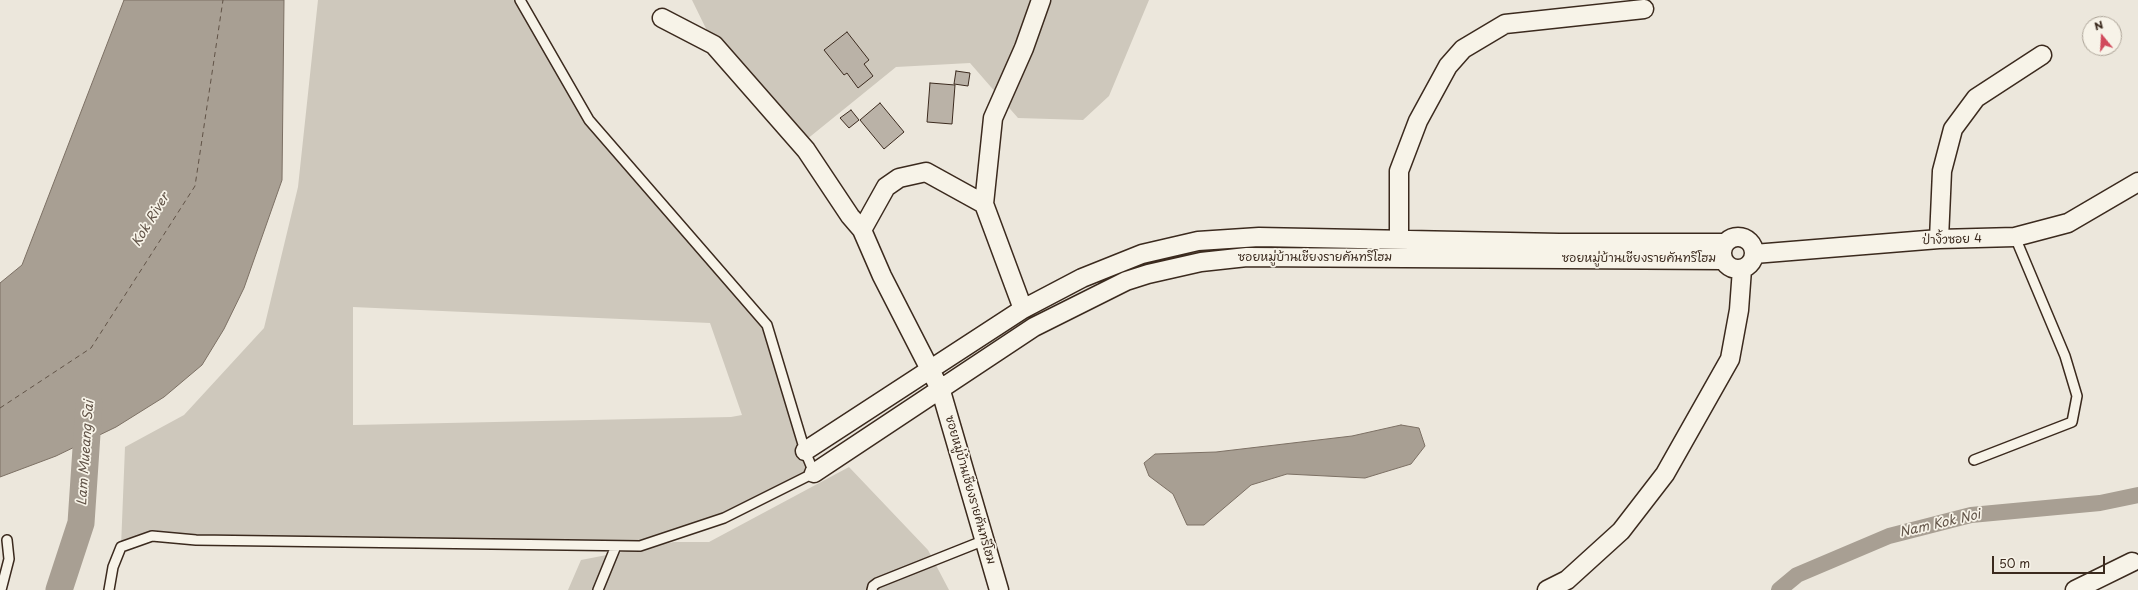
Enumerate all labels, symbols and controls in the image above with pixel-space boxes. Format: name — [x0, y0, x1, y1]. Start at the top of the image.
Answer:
north arrow — [2082, 16, 2122, 56]
text: N — [2092, 16, 2105, 34]
water label: Kok River — [129, 191, 173, 249]
street label: ป่างิ้วซอย 4 — [1922, 232, 1982, 248]
street label: ซอยหมู่บ้านเชียงรายคันทรีโฮม — [1238, 251, 1392, 265]
street label: ซอยหมู่บ้านเชียงรายคันทรีโฮม — [1562, 252, 1716, 266]
water label: Lam Mueang Sai — [75, 400, 97, 506]
street label: ซอยหมู่บ้านเชียงรายคันทรีโฮม — [942, 414, 998, 566]
water label: Nam Kok Noi — [1898, 507, 1982, 541]
scale bar — [1994, 548, 2107, 574]
text: 50 m — [1999, 554, 2030, 572]

